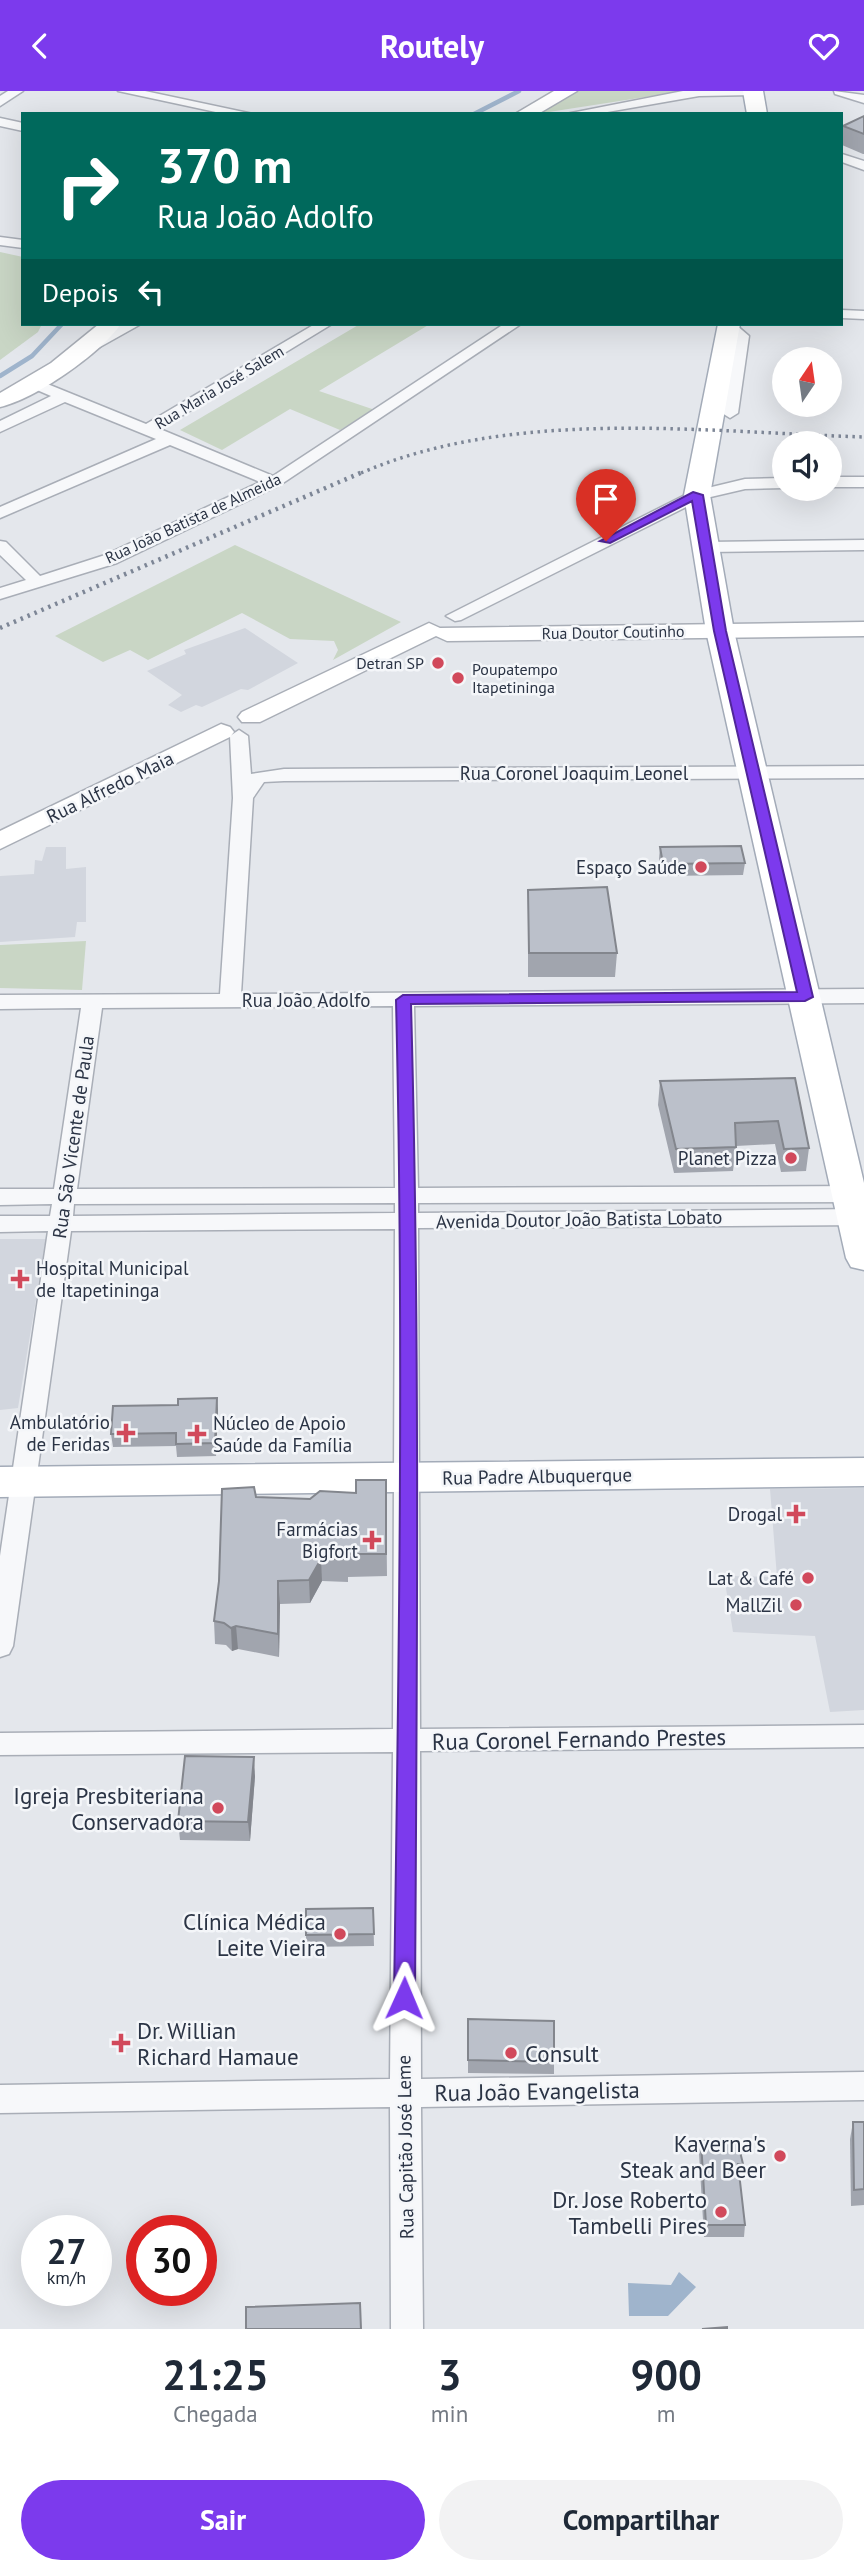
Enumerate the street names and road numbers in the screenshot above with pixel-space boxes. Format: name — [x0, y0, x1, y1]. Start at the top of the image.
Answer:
street label: Rua Maria José Salem — [151, 340, 287, 434]
street label: Rua João Batista de Almeida — [102, 468, 284, 568]
street label: Rua Doutor Coutinho — [541, 621, 685, 643]
street label: Rua Alfredo Maia — [42, 746, 178, 828]
street label: Rua Coronel Joaquim Leonel — [460, 761, 689, 785]
street label: Rua João Adolfo — [242, 988, 370, 1012]
street label: Rua São Vicente de Paula — [47, 1034, 99, 1240]
street label: Avenida Doutor João Batista Lobato — [436, 1205, 722, 1233]
street label: Rua Padre Albuquerque — [442, 1462, 632, 1490]
street label: Rua Coronel Fernando Prestes — [432, 1722, 726, 1756]
street label: Rua Capitão José Leme — [391, 2055, 419, 2239]
street label: Rua João Evangelista — [434, 2075, 640, 2107]

